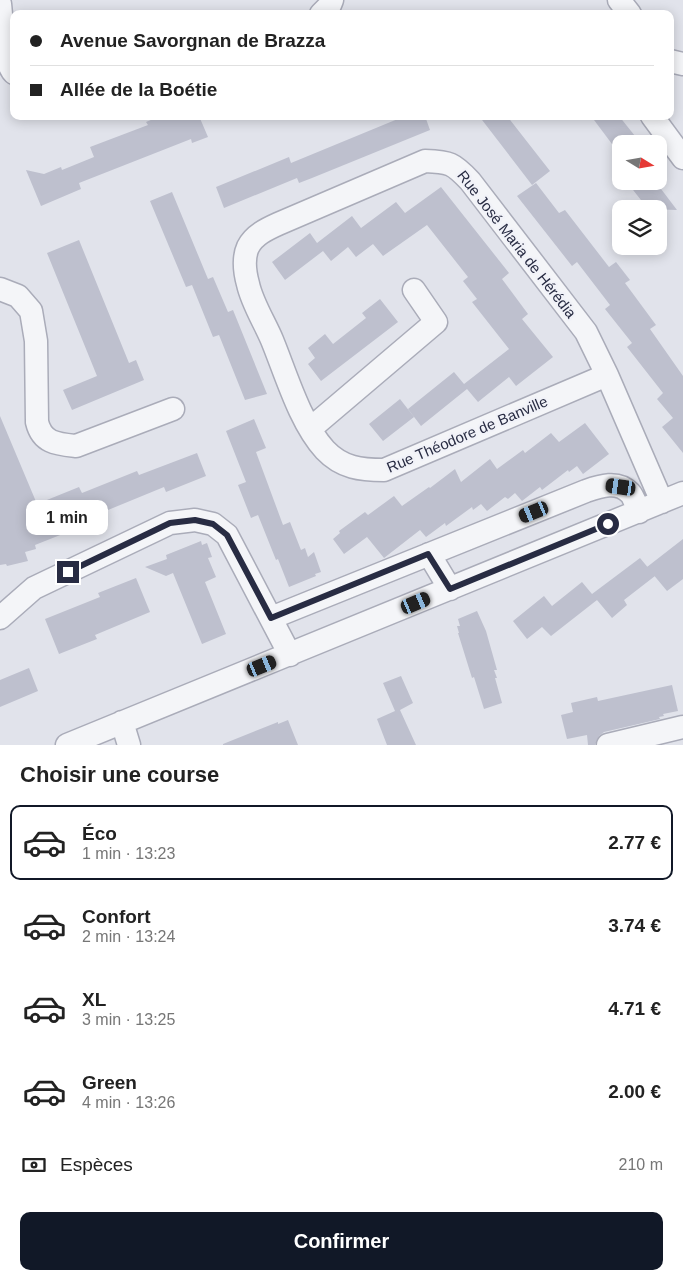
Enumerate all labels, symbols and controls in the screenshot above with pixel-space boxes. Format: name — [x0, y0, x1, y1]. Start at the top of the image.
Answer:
text: Avenue Savorgnan de Brazza — [60, 30, 325, 51]
text: Allée de la Boétie — [60, 79, 217, 100]
north arrow — [612, 135, 668, 190]
map controls — [612, 135, 667, 255]
street label: Rue José Maria de Hérédia — [454, 167, 580, 322]
button: layers — [612, 200, 667, 255]
street label: Rue Théodore de Banville — [384, 392, 550, 476]
car — [605, 477, 636, 497]
car — [517, 499, 550, 525]
callout: 1 min — [27, 500, 109, 534]
text: 1 min — [46, 509, 88, 526]
route start — [597, 513, 619, 535]
route end — [57, 561, 79, 583]
car — [399, 590, 432, 616]
car — [245, 653, 278, 679]
text: Choisir une course — [20, 762, 219, 787]
icon: car — [22, 820, 67, 865]
text: Éco — [82, 823, 117, 844]
text: 2.77 € — [608, 832, 661, 853]
text: 1 min · 13:23 — [82, 845, 175, 862]
icon: car — [22, 903, 67, 948]
text: Confort — [82, 906, 151, 927]
text: 3.74 € — [608, 915, 661, 936]
text: 2 min · 13:24 — [82, 928, 175, 945]
icon: car — [22, 986, 67, 1031]
text: XL — [82, 989, 106, 1010]
text: 4.71 € — [608, 998, 661, 1019]
text: 3 min · 13:25 — [82, 1011, 175, 1028]
icon: car — [22, 1069, 67, 1114]
text: Green — [82, 1072, 137, 1093]
text: 2.00 € — [608, 1081, 661, 1102]
text: 4 min · 13:26 — [82, 1094, 175, 1111]
icon: cash — [20, 1151, 48, 1179]
text: Espèces — [60, 1154, 133, 1175]
text: 210 m — [619, 1156, 663, 1173]
button: Confirmer — [20, 1212, 663, 1270]

